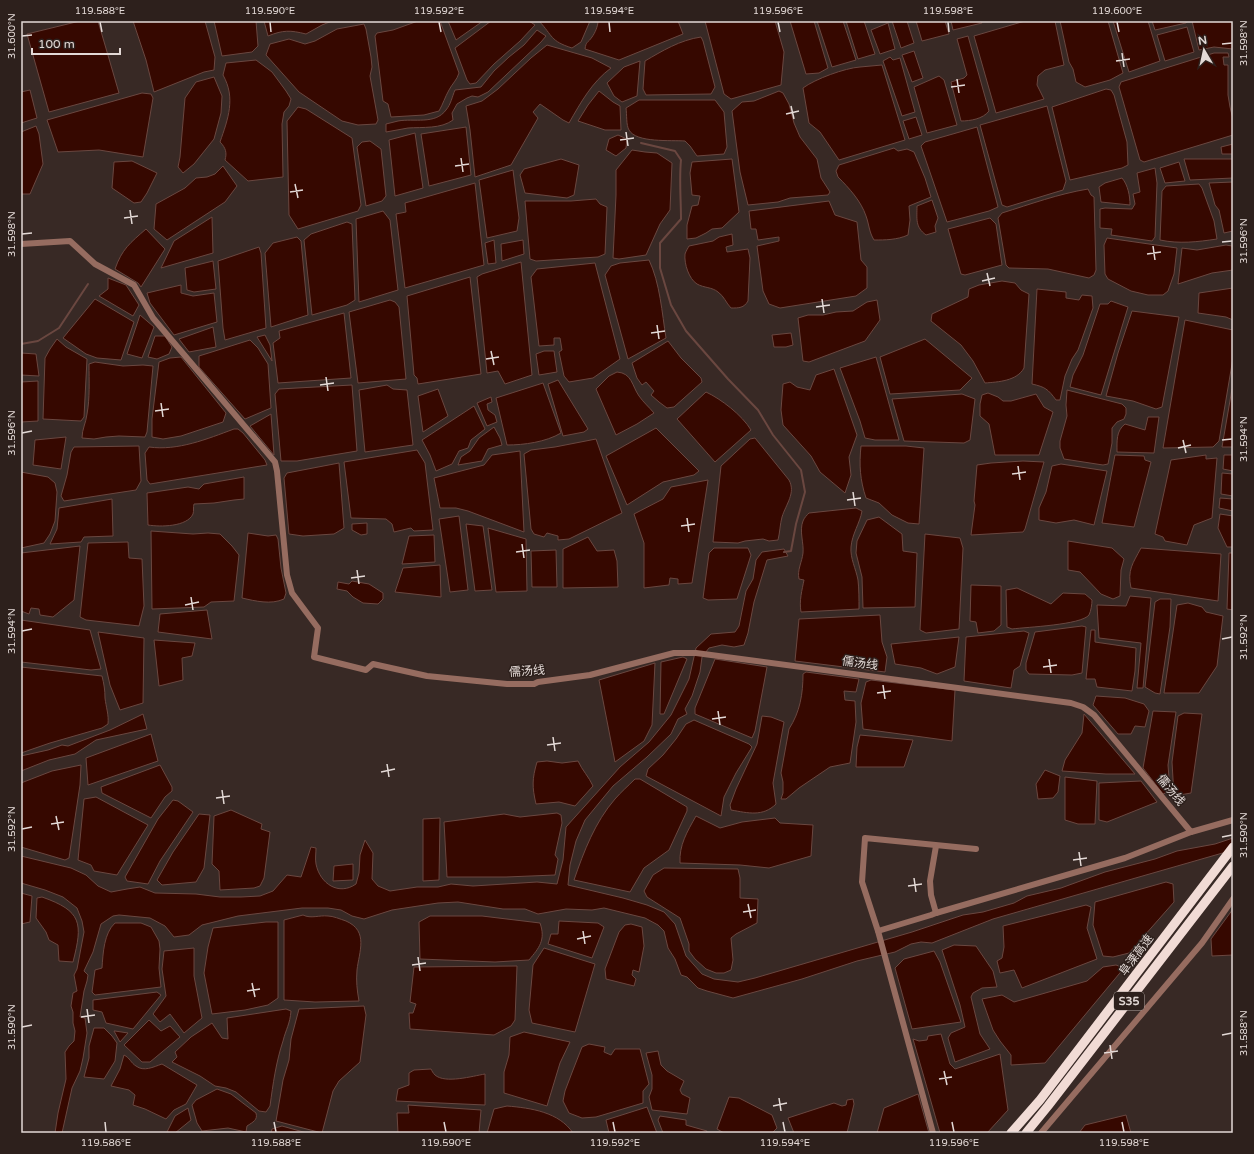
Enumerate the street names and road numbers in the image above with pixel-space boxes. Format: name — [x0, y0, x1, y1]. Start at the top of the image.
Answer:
street label: 儒汤线 — [841, 654, 879, 672]
street label: 儒汤线 — [509, 663, 545, 679]
street label: 儒汤线 — [1154, 772, 1188, 808]
street label: 阜溧高速 — [1116, 932, 1156, 978]
road number: S35 — [1114, 992, 1144, 1010]

